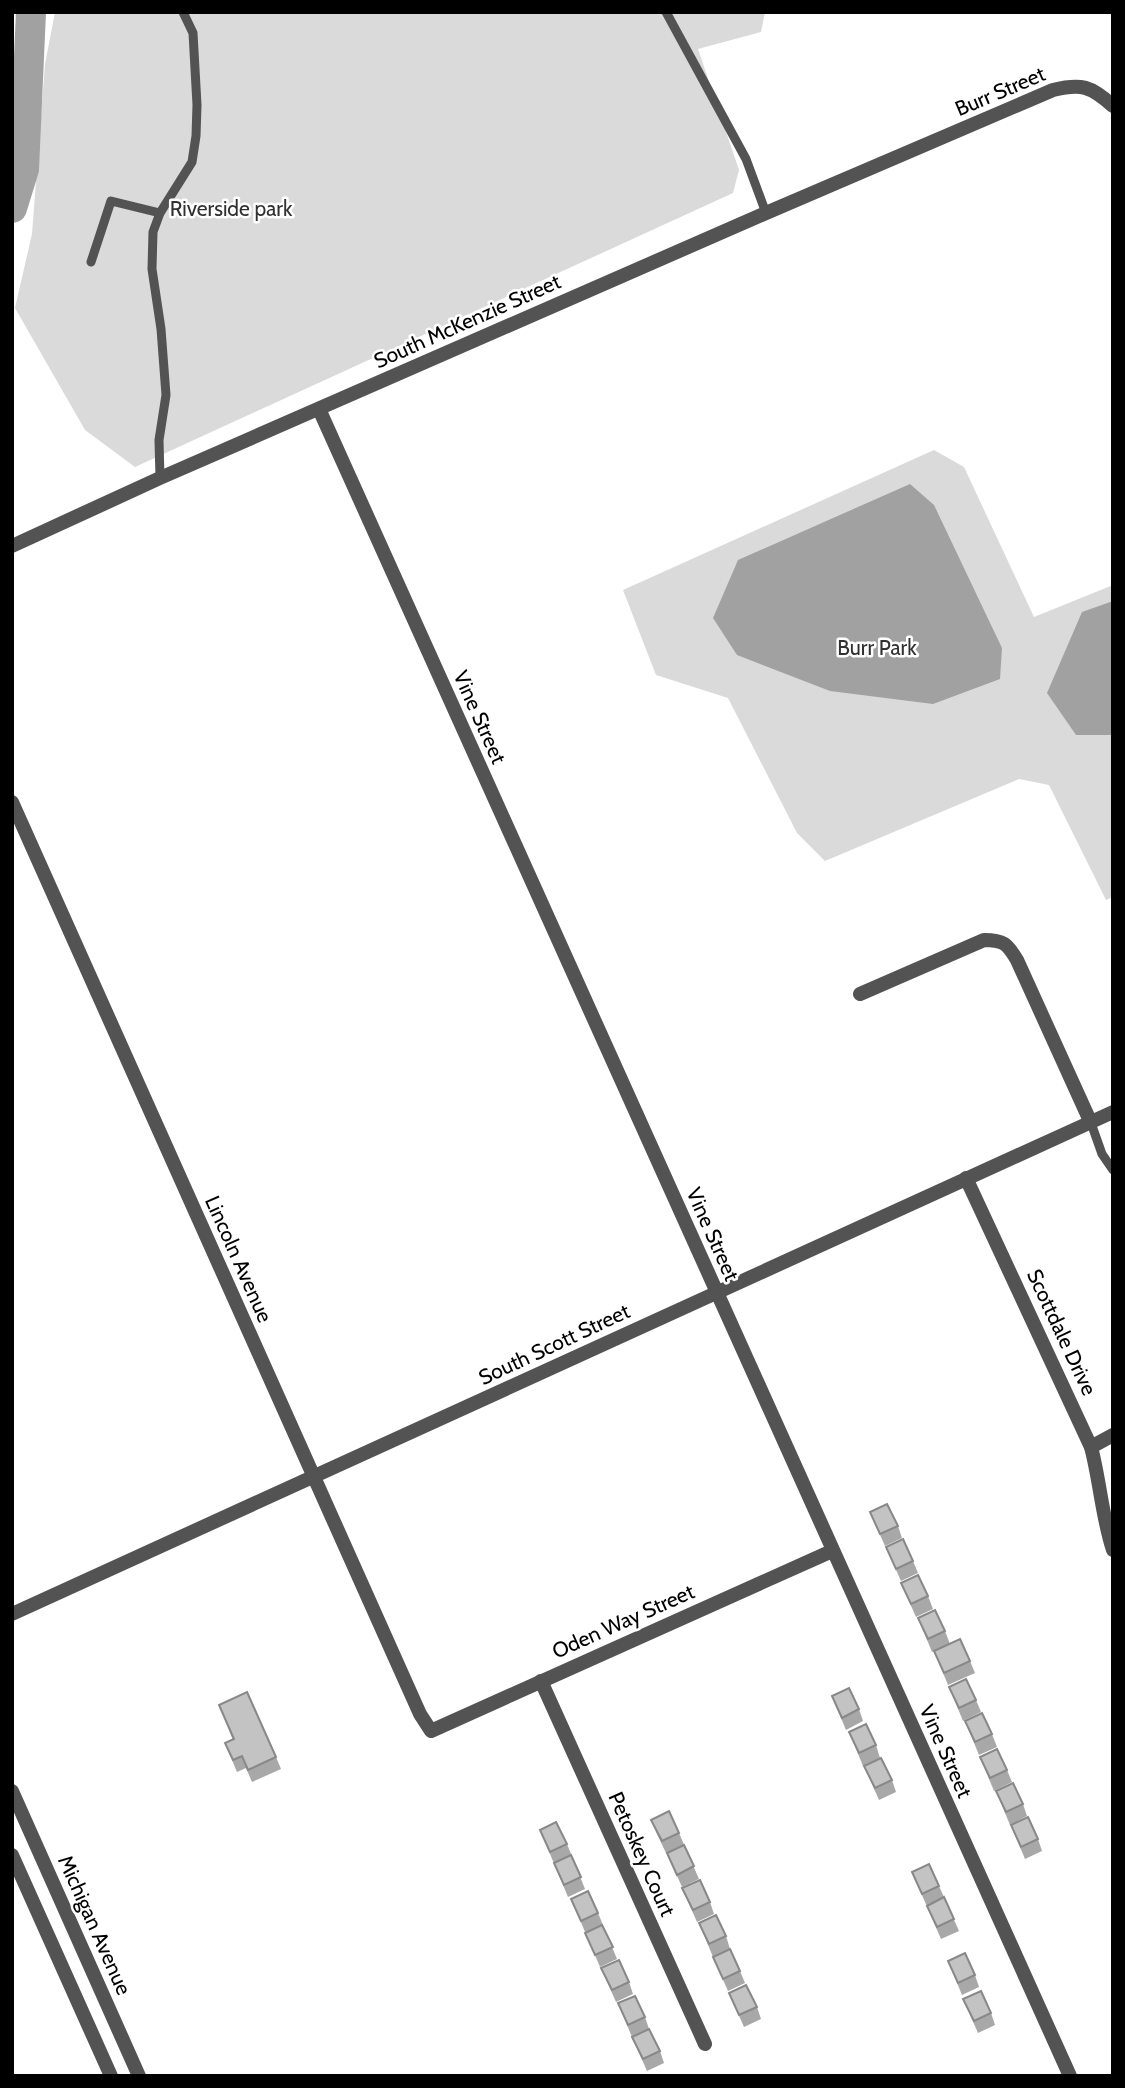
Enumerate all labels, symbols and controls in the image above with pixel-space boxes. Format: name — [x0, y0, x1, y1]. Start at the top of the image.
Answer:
street label: Burr Street — [951, 61, 1049, 121]
park label: Riverside park — [170, 196, 293, 221]
street label: South McKenzie Street — [370, 269, 564, 373]
park label: Burr Park — [837, 635, 917, 660]
street label: Vine Street — [448, 667, 512, 767]
street label: Vine Street — [681, 1184, 745, 1284]
street label: Lincoln Avenue — [200, 1192, 278, 1326]
street label: Scottdale Drive — [1022, 1265, 1102, 1399]
street label: South Scott Street — [474, 1298, 634, 1390]
street label: Oden Way Street — [548, 1578, 698, 1664]
street label: Vine Street — [914, 1701, 978, 1801]
street label: Petoskey Court — [603, 1788, 681, 1920]
street label: Michigan Avenue — [53, 1851, 137, 1999]

